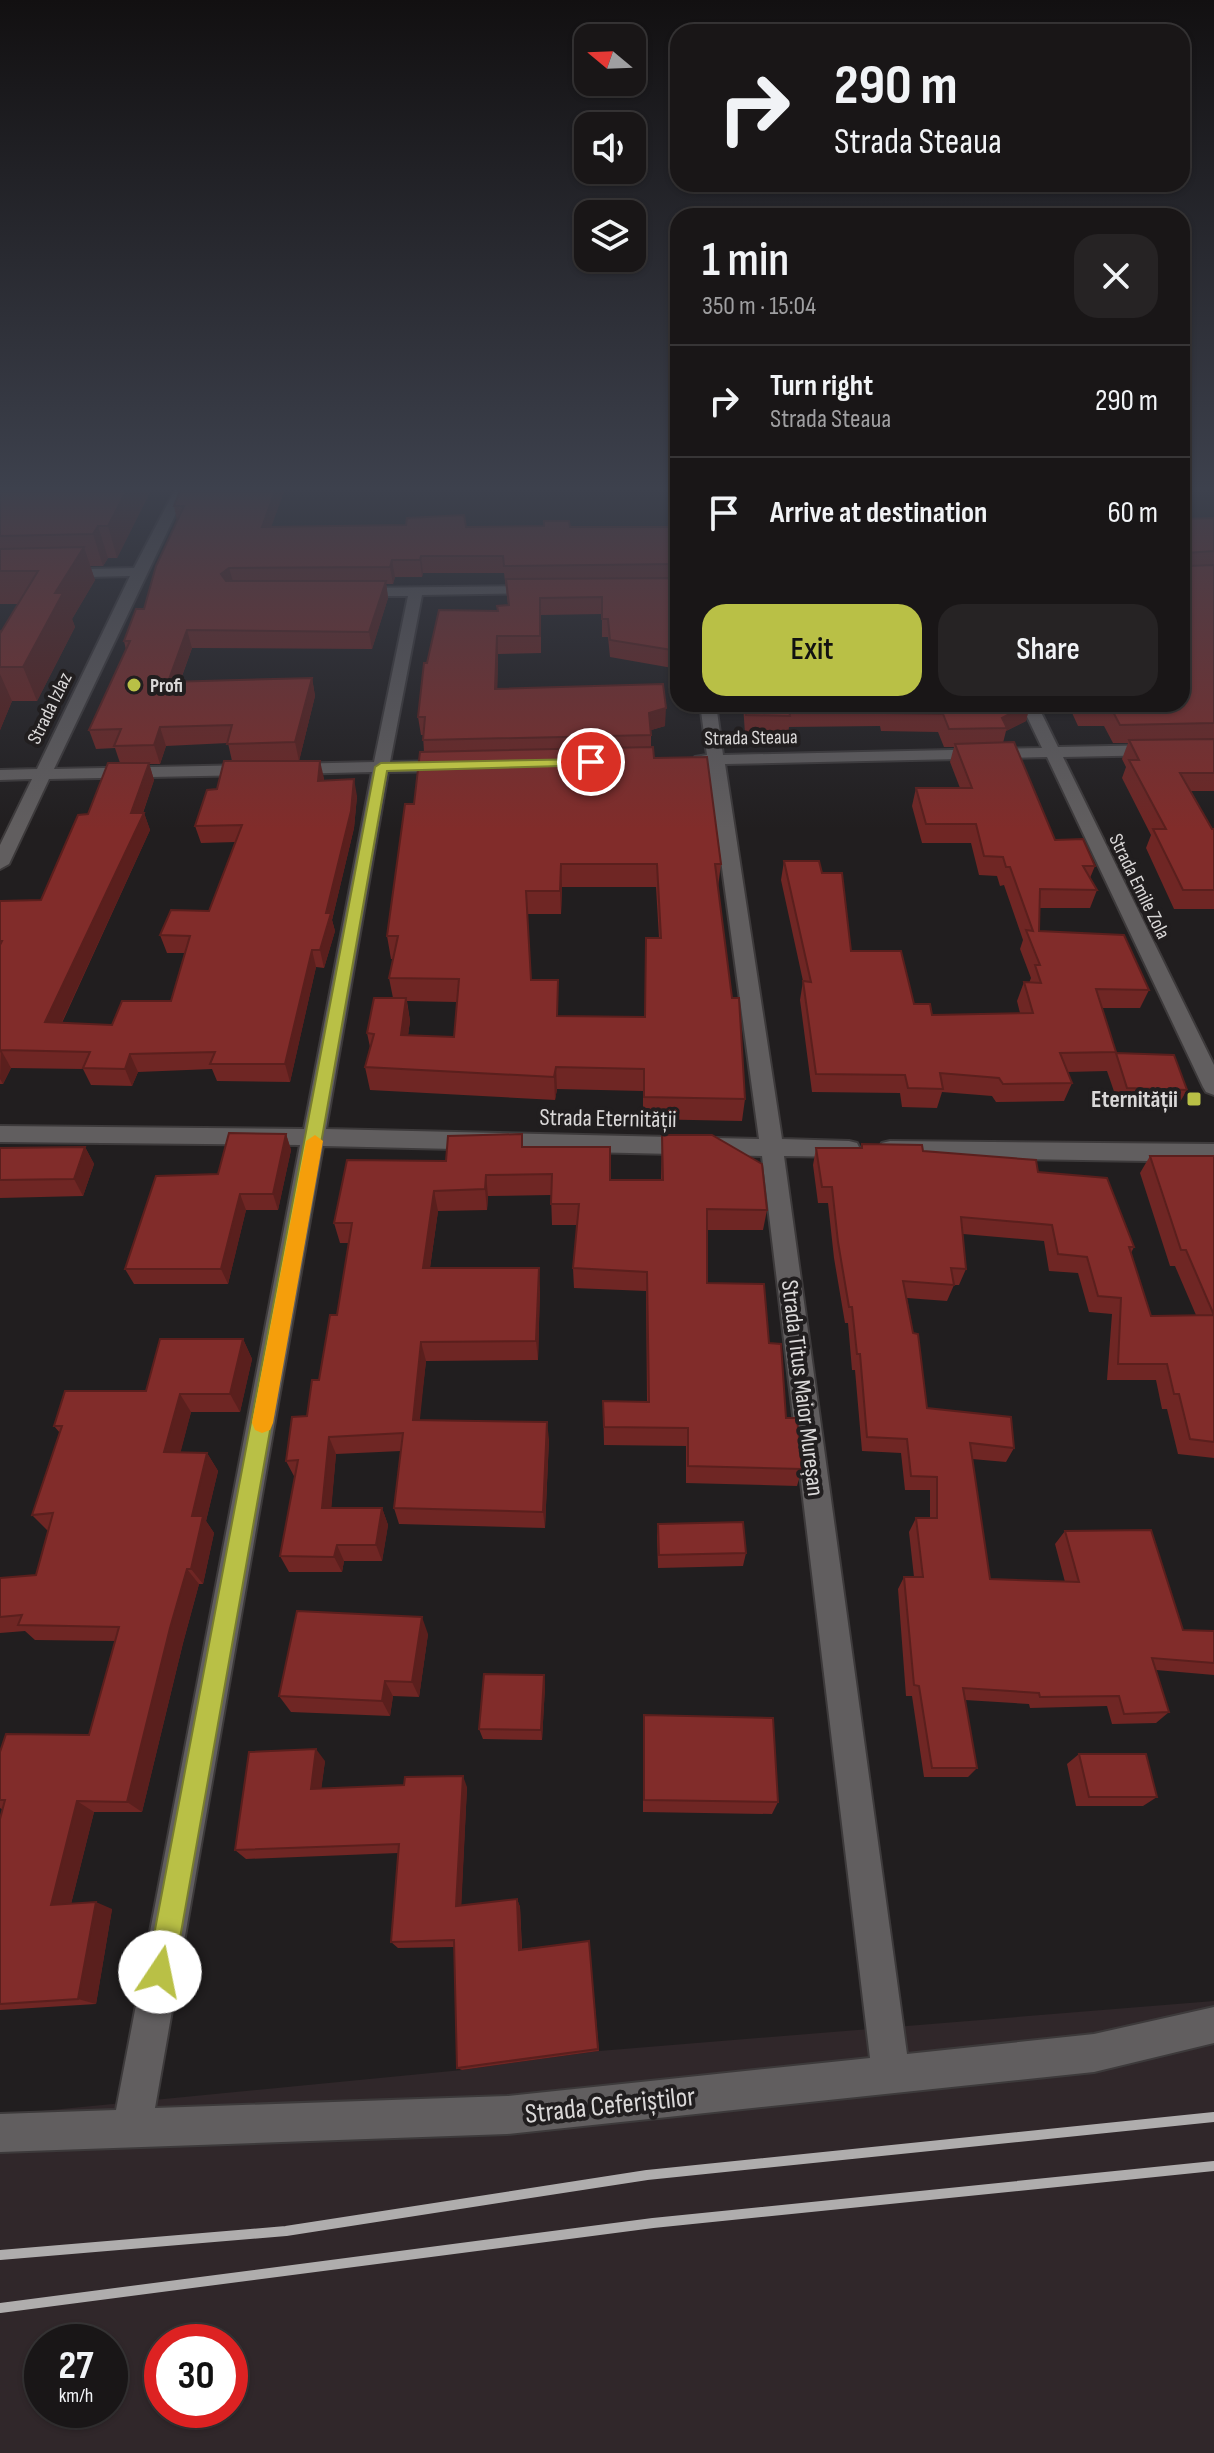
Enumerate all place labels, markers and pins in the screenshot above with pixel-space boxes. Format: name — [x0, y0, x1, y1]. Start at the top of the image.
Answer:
place label: Profi — [150, 674, 183, 698]
marker: Profi — [125, 676, 143, 694]
pin — [557, 728, 625, 796]
place label: Eternității — [1091, 1085, 1178, 1114]
marker: Eternității — [1185, 1090, 1203, 1108]

